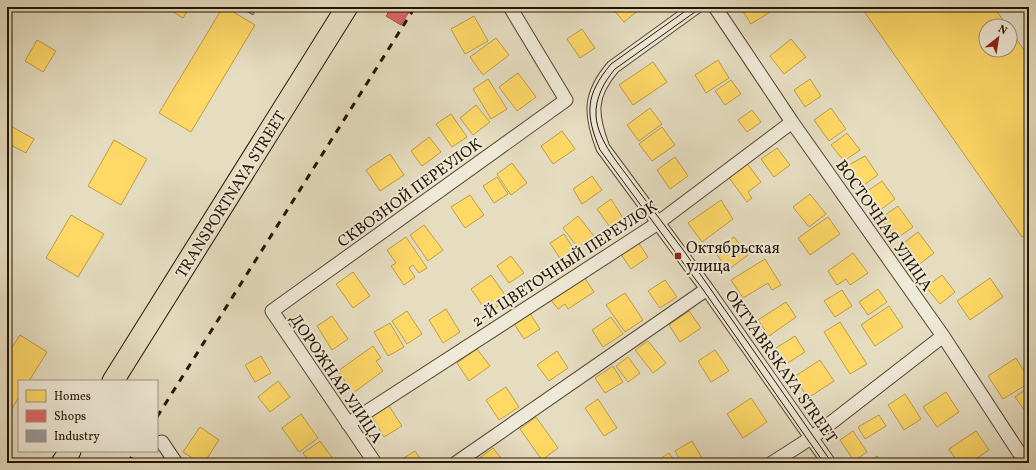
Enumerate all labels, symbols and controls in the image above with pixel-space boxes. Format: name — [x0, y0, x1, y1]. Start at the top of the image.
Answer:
north arrow — [978, 18, 1018, 58]
text: N — [995, 22, 1009, 39]
street label: TRANSPORTNAYA STREET — [171, 107, 292, 283]
street label: СКВОЗНОЙ ПЕРЕУЛОК — [334, 134, 487, 253]
street label: ВОСТОЧНАЯ УЛИЦА — [830, 156, 937, 296]
street label: 2-Й ЦВЕТОЧНЫЙ ПЕРЕУЛОК — [468, 196, 662, 333]
place label: Октябрьская улица — [686, 238, 780, 278]
marker: Октябрьская улица — [673, 251, 683, 261]
street label: OKTYABRSKAYA STREET — [719, 286, 842, 448]
street label: ДОРОЖНАЯ УЛИЦА — [284, 310, 387, 448]
legend — [18, 380, 158, 452]
text: Homes — [54, 389, 91, 405]
text: Shops — [54, 409, 86, 425]
text: Industry — [54, 429, 100, 445]

